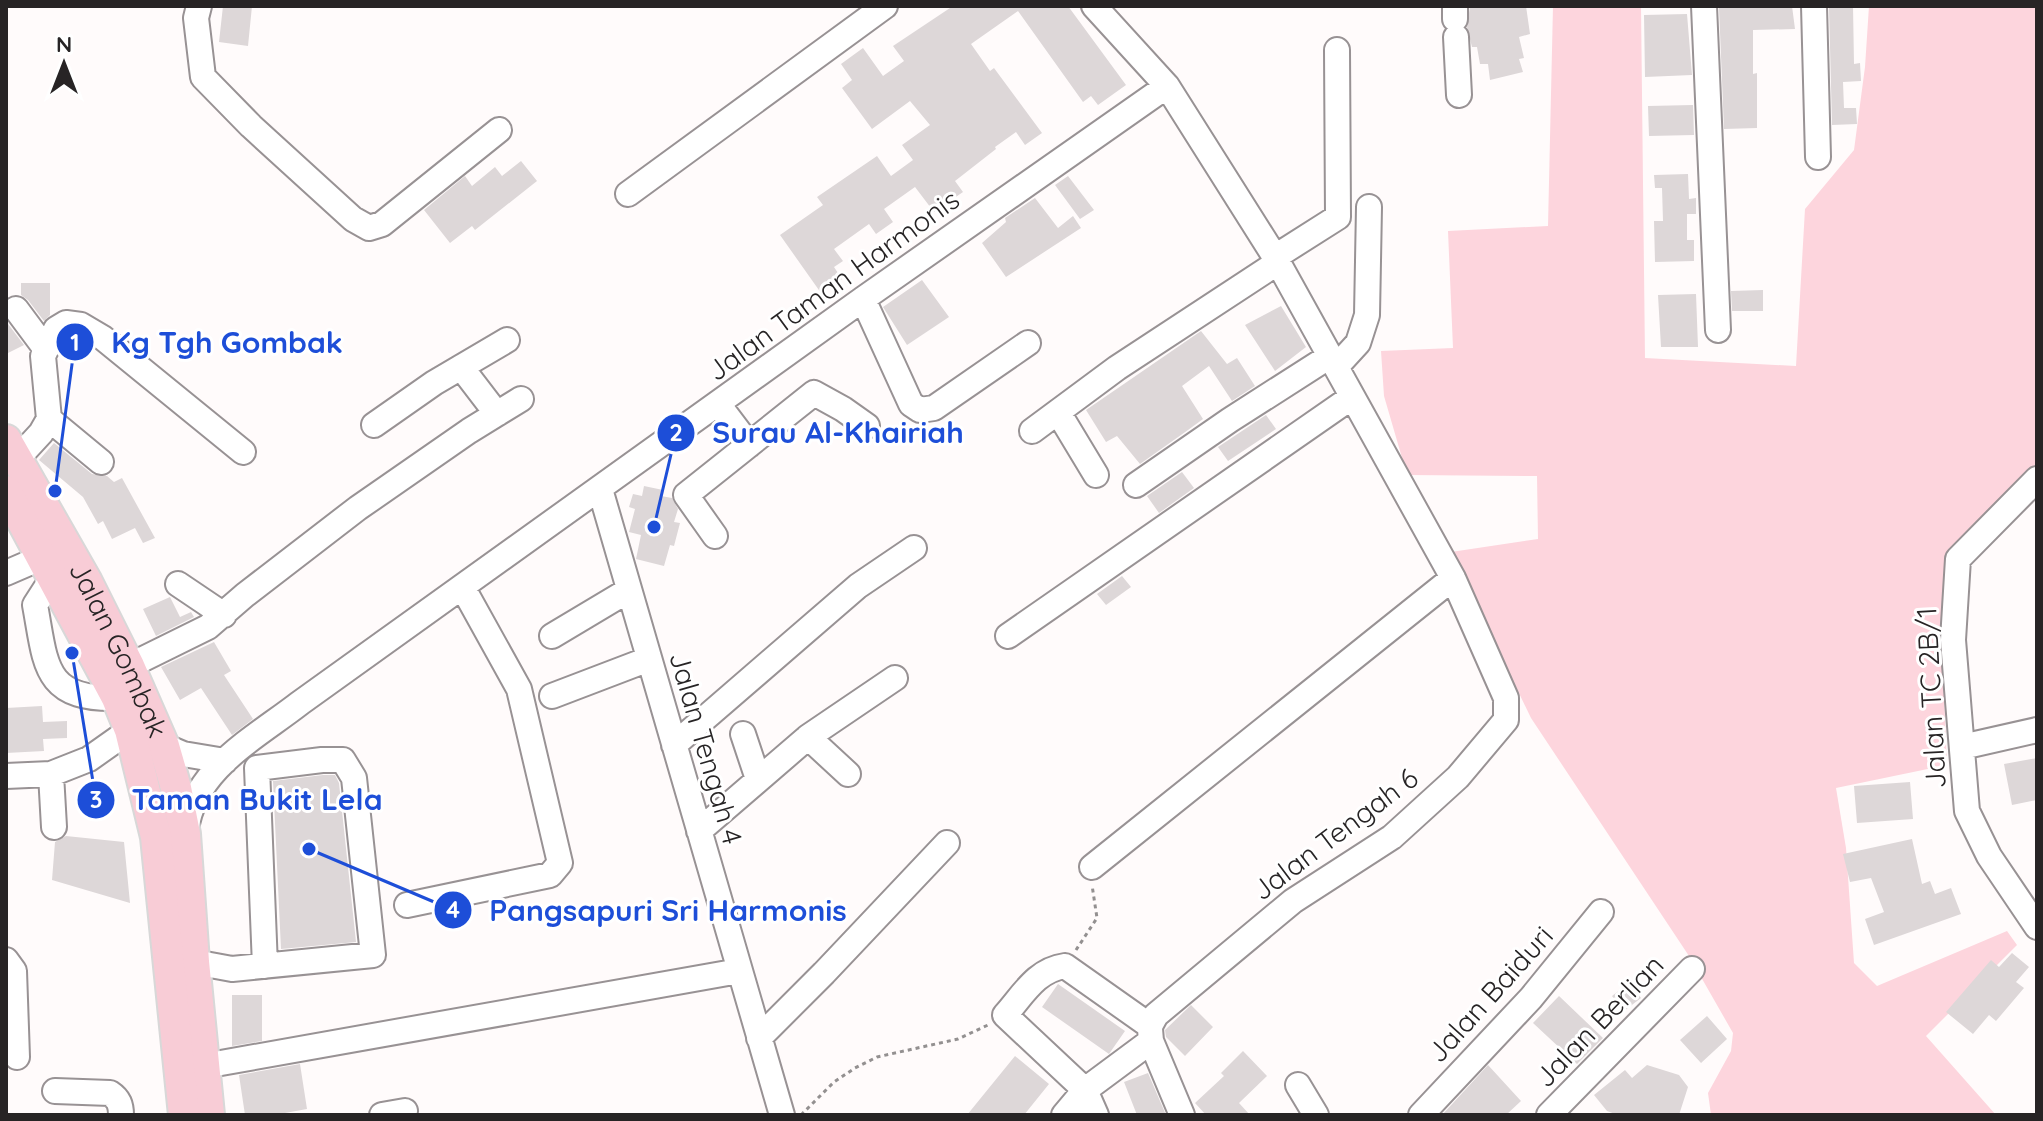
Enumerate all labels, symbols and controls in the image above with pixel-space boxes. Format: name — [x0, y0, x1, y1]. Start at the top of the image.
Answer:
north arrow — [24, 24, 104, 104]
text: N — [56, 30, 72, 58]
street label: Jalan Taman Harmonis — [700, 181, 966, 388]
callout: Kg Tgh Gombak — [55, 315, 359, 369]
text: Kg Tgh Gombak — [111, 323, 343, 361]
text: 1 — [70, 327, 80, 357]
callout: Surau Al-Khairiah — [656, 406, 979, 460]
text: Surau Al-Khairiah — [712, 413, 964, 451]
text: 2 — [669, 417, 683, 447]
street label: Jalan Gombak — [62, 555, 176, 743]
street label: Jalan TC 2B/1 — [1908, 607, 1953, 789]
street label: Jalan Tengah 4 — [662, 648, 751, 848]
street label: Jalan Tengah 6 — [1245, 760, 1425, 907]
callout: Taman Bukit Lela — [76, 773, 399, 827]
text: Taman Bukit Lela — [132, 780, 382, 818]
text: 3 — [90, 784, 102, 814]
callout: Pangsapuri Sri Harmonis — [433, 883, 863, 937]
text: Pangsapuri Sri Harmonis — [489, 891, 847, 929]
text: 4 — [446, 894, 460, 924]
street label: Jalan Baiduri — [1419, 918, 1560, 1069]
street label: Jalan Berlian — [1527, 947, 1670, 1094]

